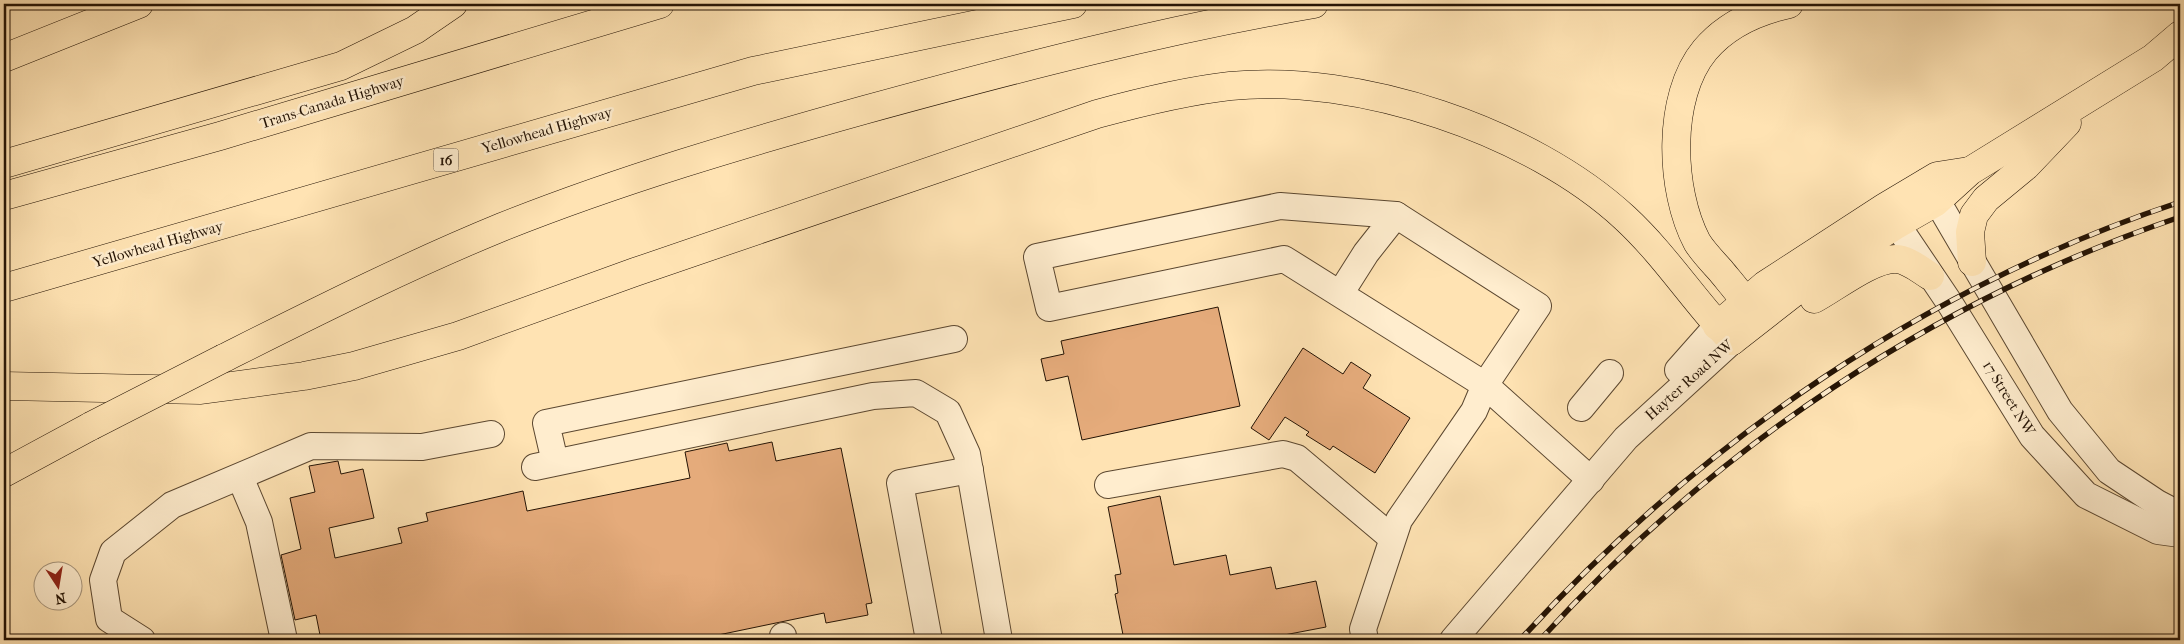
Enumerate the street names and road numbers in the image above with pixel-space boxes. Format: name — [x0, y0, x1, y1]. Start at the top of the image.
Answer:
street label: Trans-Canada Highway — [258, 71, 407, 132]
street label: Yellowhead Highway — [479, 102, 615, 158]
road number: 16 — [434, 148, 458, 172]
street label: Yellowhead Highway — [90, 216, 226, 272]
street label: Hayter Road NW — [1642, 335, 1737, 424]
street label: 17 Street NW — [1979, 357, 2040, 440]

